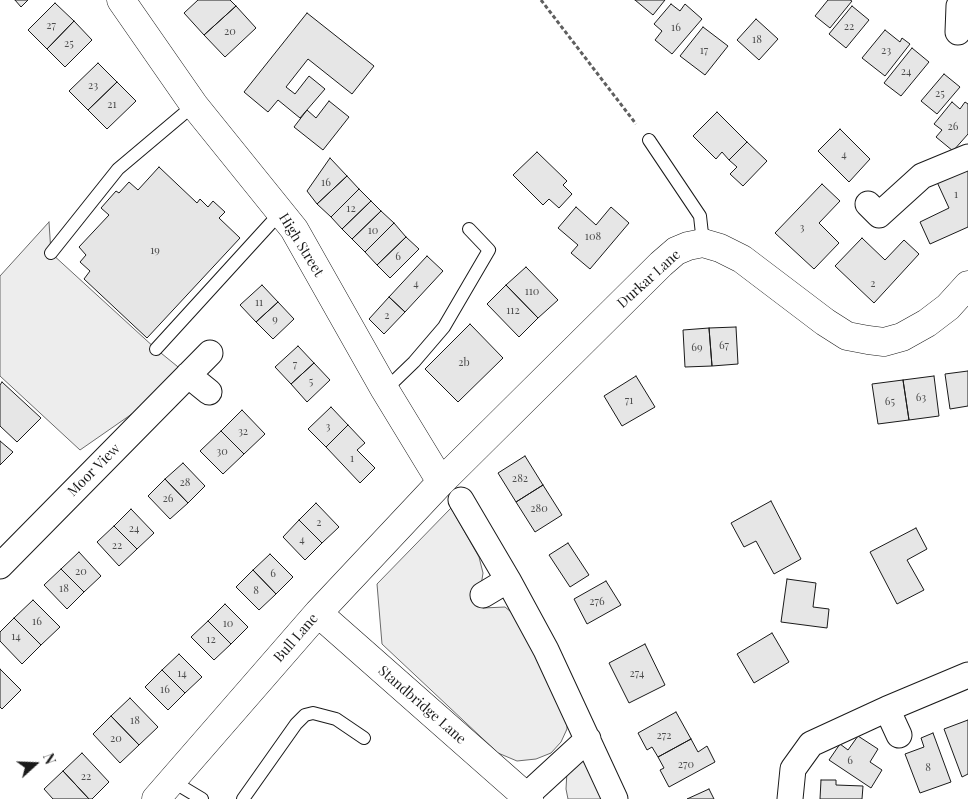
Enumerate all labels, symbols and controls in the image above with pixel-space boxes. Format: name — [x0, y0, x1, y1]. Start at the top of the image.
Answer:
house number: 27 — [46, 19, 56, 33]
house number: 22 — [844, 20, 854, 34]
house number: 16 — [671, 21, 681, 35]
house number: 20 — [224, 25, 236, 39]
house number: 18 — [752, 33, 762, 47]
house number: 25 — [64, 37, 74, 51]
house number: 17 — [700, 44, 708, 58]
house number: 23 — [881, 44, 891, 58]
house number: 24 — [901, 65, 911, 79]
house number: 23 — [88, 79, 98, 93]
house number: 25 — [935, 87, 945, 101]
house number: 21 — [107, 98, 117, 112]
house number: 26 — [948, 120, 958, 134]
house number: 4 — [841, 148, 847, 162]
house number: 16 — [321, 176, 331, 190]
house number: 1 — [954, 188, 958, 202]
house number: 12 — [346, 202, 356, 216]
street label: High Street — [275, 210, 327, 280]
house number: 3 — [800, 221, 804, 235]
house number: 10 — [368, 224, 378, 238]
house number: 108 — [585, 230, 601, 244]
house number: 19 — [150, 244, 160, 258]
street label: Durkar Lane — [614, 246, 684, 312]
house number: 6 — [395, 250, 401, 264]
house number: 4 — [413, 277, 419, 291]
house number: 2 — [870, 277, 876, 291]
house number: 110 — [525, 285, 539, 299]
house number: 11 — [255, 296, 263, 310]
house number: 112 — [506, 304, 520, 318]
house number: 2 — [384, 309, 390, 323]
house number: 9 — [272, 313, 278, 327]
house number: 67 — [719, 339, 729, 353]
house number: 69 — [691, 341, 703, 355]
house number: 2b — [458, 356, 470, 370]
house number: 7 — [293, 358, 297, 372]
house number: 5 — [309, 375, 313, 389]
house number: 63 — [916, 391, 926, 405]
house number: 71 — [625, 394, 633, 408]
house number: 65 — [885, 395, 895, 409]
house number: 3 — [326, 420, 330, 434]
house number: 32 — [238, 425, 248, 439]
street label: Moor View — [64, 440, 124, 500]
house number: 30 — [216, 445, 228, 459]
house number: 1 — [350, 452, 354, 466]
house number: 282 — [512, 472, 528, 486]
house number: 28 — [180, 476, 190, 490]
house number: 26 — [163, 492, 173, 506]
house number: 280 — [530, 502, 548, 516]
house number: 2 — [316, 516, 322, 530]
house number: 24 — [129, 522, 139, 536]
house number: 4 — [299, 533, 305, 547]
house number: 22 — [112, 539, 122, 553]
house number: 20 — [75, 565, 87, 579]
house number: 6 — [270, 567, 276, 581]
house number: 18 — [59, 582, 69, 596]
house number: 8 — [253, 584, 259, 598]
house number: 276 — [589, 595, 605, 609]
street label: Bull Lane — [270, 610, 322, 666]
house number: 16 — [32, 615, 42, 629]
house number: 10 — [223, 617, 233, 631]
house number: 14 — [11, 630, 21, 644]
house number: 12 — [206, 633, 216, 647]
street label: Standbridge Lane — [375, 662, 469, 748]
house number: 14 — [177, 667, 187, 681]
house number: 274 — [630, 667, 644, 681]
house number: 16 — [160, 683, 170, 697]
house number: 18 — [130, 714, 140, 728]
house number: 272 — [656, 729, 672, 743]
house number: 20 — [110, 732, 122, 746]
north arrow — [10, 739, 60, 789]
text: N — [39, 751, 60, 767]
house number: 6 — [847, 754, 853, 768]
house number: 270 — [678, 758, 694, 772]
house number: 8 — [925, 761, 931, 775]
house number: 22 — [81, 770, 91, 784]

